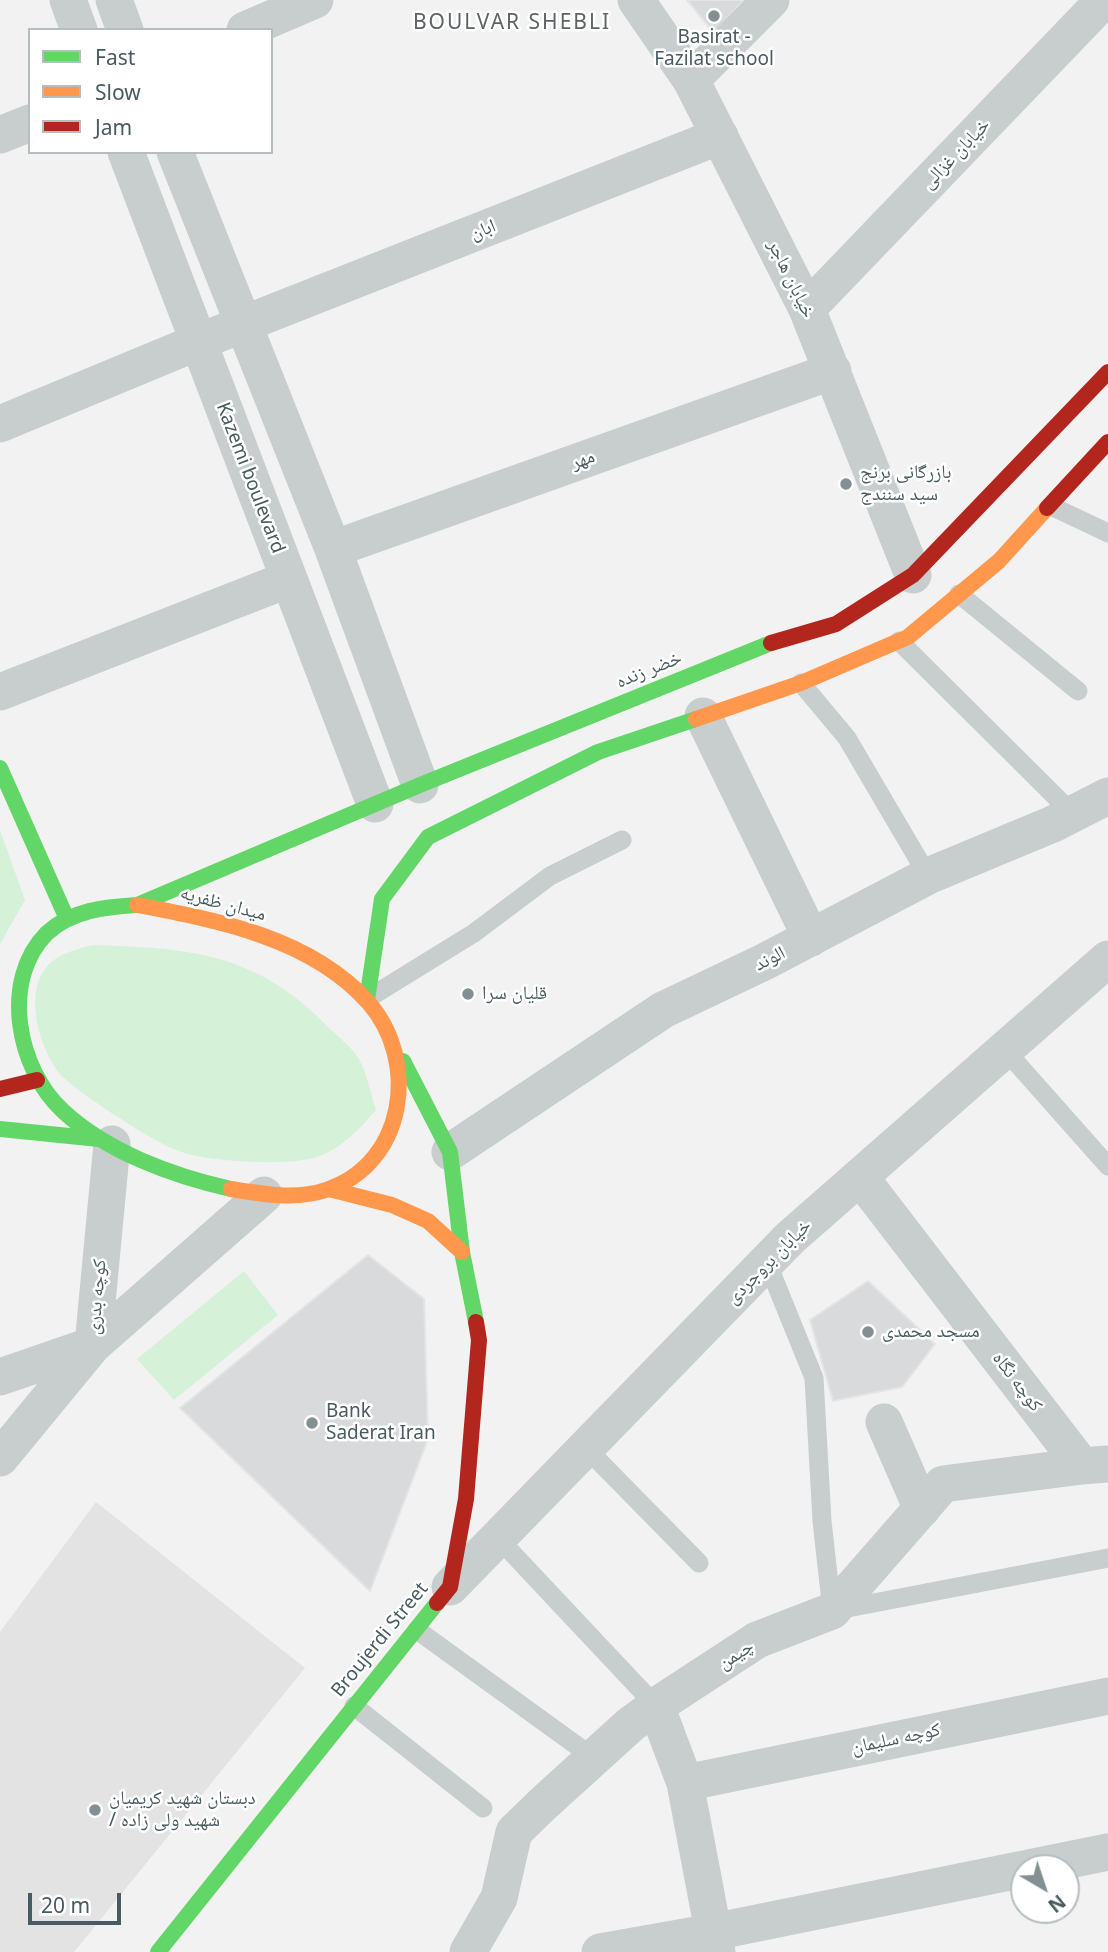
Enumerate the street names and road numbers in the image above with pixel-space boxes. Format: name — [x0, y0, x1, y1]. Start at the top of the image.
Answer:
street label: خیابان غزالی — [917, 114, 995, 194]
street label: ابان — [467, 215, 499, 245]
street label: خیابان هاجر — [762, 236, 820, 322]
street label: Kazemi boulevard — [211, 400, 289, 556]
street label: مهر — [568, 445, 598, 475]
street label: خضر زنده — [613, 647, 685, 693]
street label: میدان ظفریه — [178, 882, 268, 926]
street label: الوند — [751, 942, 789, 976]
street label: خیابان بروجردی — [722, 1215, 816, 1309]
street label: کوچه بدری — [82, 1258, 112, 1336]
street label: کوچه نگاه — [987, 1348, 1047, 1416]
street label: Broujerdi Street — [327, 1578, 433, 1702]
street label: چیمن — [714, 1635, 758, 1675]
street label: کوچه سلیمان — [850, 1718, 942, 1760]

